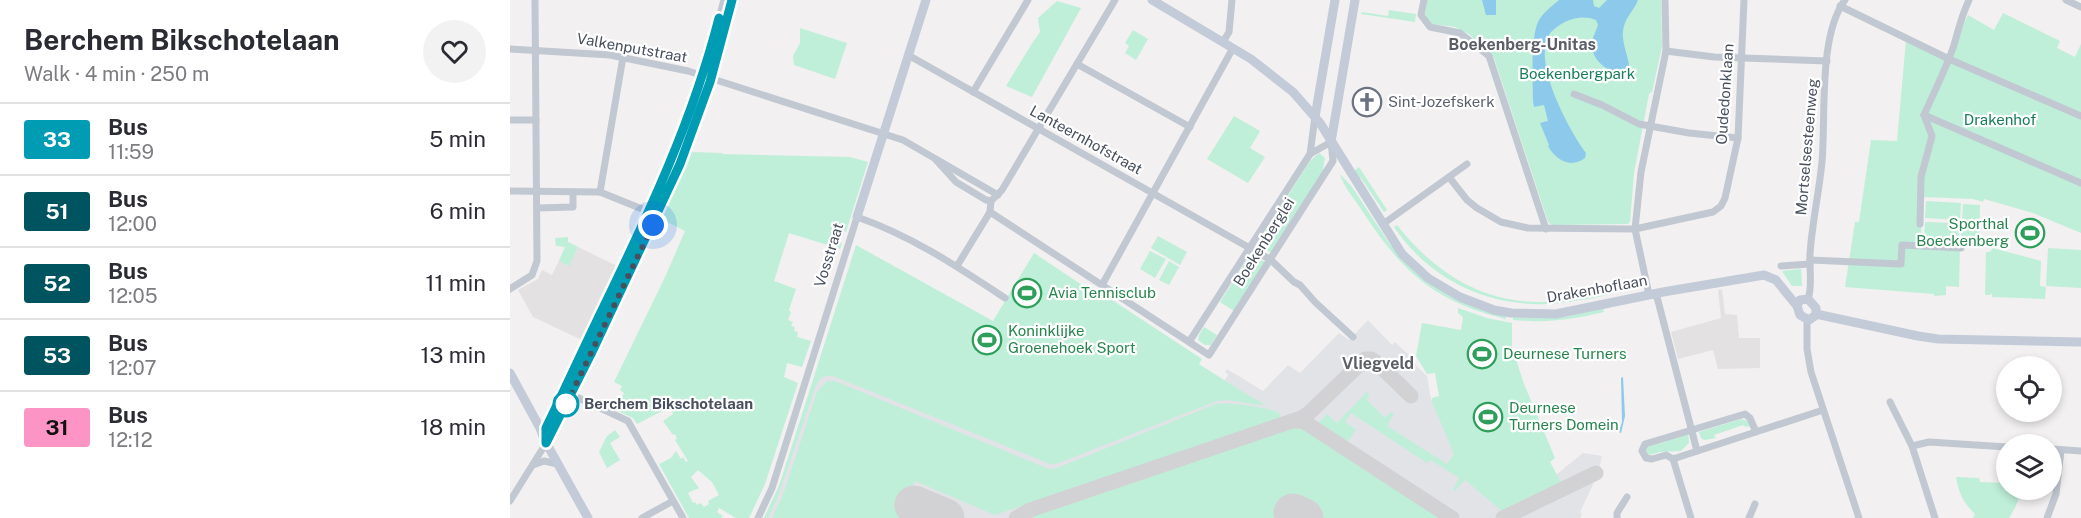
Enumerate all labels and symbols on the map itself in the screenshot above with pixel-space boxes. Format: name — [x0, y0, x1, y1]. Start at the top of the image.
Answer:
street label: Valkenputstraat — [576, 29, 689, 66]
district label: Boekenberg-Unitas — [1448, 35, 1596, 54]
street label: Oudedonklaan — [1712, 43, 1737, 145]
park label: Boekenbergpark — [1519, 65, 1635, 82]
street label: Mortselsesteenweg — [1792, 78, 1821, 216]
church icon: Sint-Jozefskerk — [1351, 86, 1383, 118]
place label: Sint-Jozefskerk — [1388, 93, 1495, 110]
street label: Lanteernhofstraat — [1027, 102, 1146, 178]
park label: Drakenhof — [1964, 111, 2036, 128]
street label: Boekenberglei — [1230, 194, 1298, 289]
your location — [638, 210, 668, 240]
place label: Sporthal Boeckenberg — [1916, 215, 2009, 249]
sports icon: Sporthal Boeckenberg — [2014, 217, 2046, 249]
street label: Vosstraat — [811, 220, 846, 289]
street label: Drakenhoflaan — [1545, 271, 1649, 306]
sports icon: Avia Tennisclub — [1011, 277, 1043, 309]
place label: Avia Tennisclub — [1048, 284, 1156, 301]
place label: Koninklijke Groenehoek Sport — [1008, 322, 1136, 356]
sports icon: Koninklijke Groenehoek Sport — [971, 324, 1003, 356]
sports icon: Deurnese Turners — [1466, 338, 1498, 370]
place label: Deurnese Turners — [1503, 345, 1627, 362]
district label: Vliegveld — [1342, 354, 1414, 373]
marker: Berchem Bikschotelaan — [553, 391, 579, 417]
place label: Berchem Bikschotelaan — [584, 395, 753, 412]
place label: Deurnese Turners Domein — [1509, 399, 1619, 433]
sports icon: Deurnese Turners Domein — [1472, 401, 1504, 433]

